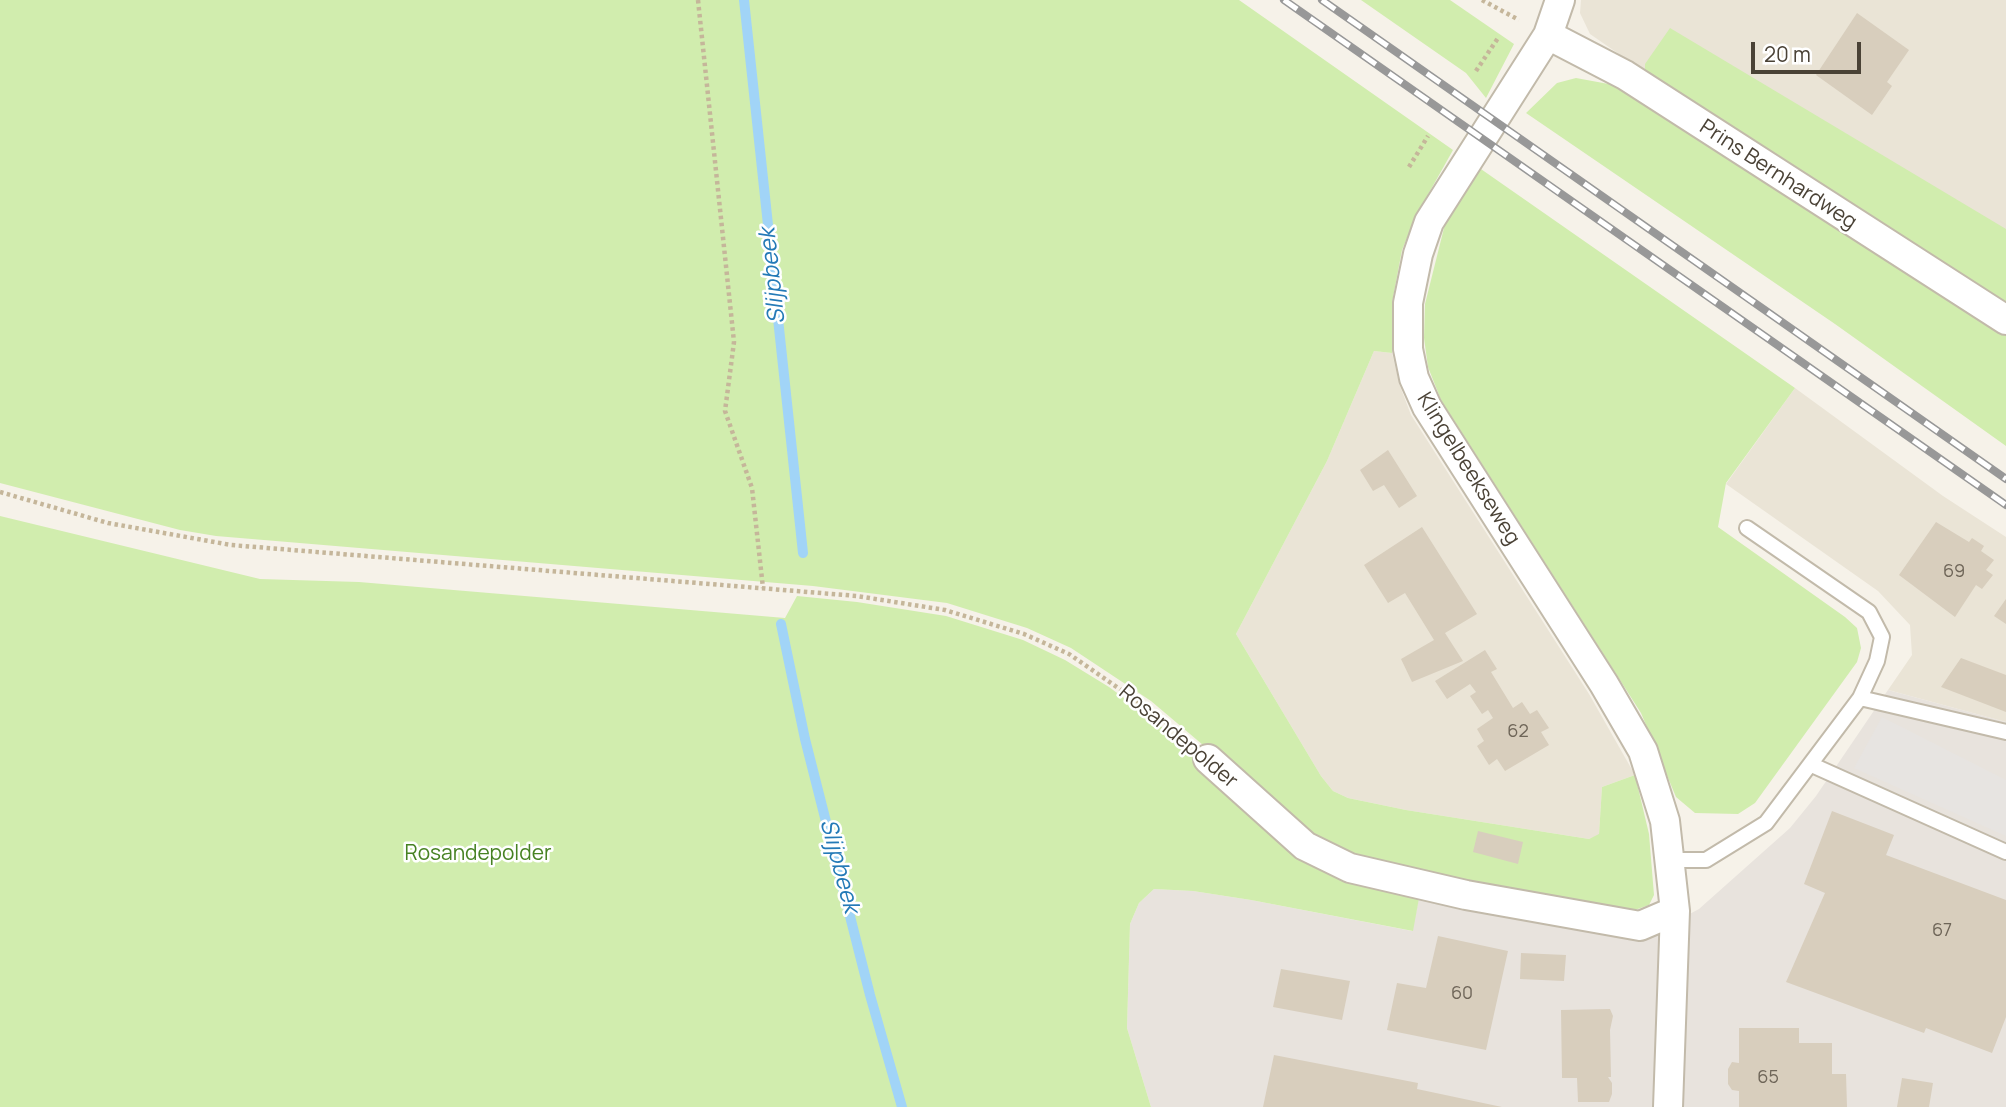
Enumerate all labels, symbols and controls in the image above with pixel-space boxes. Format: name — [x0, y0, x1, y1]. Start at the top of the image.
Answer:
scale bar — [1754, 28, 1864, 72]
text: 20 m — [1764, 40, 1811, 68]
street label: Prins Bernhardweg — [1695, 115, 1861, 235]
water label: Slijpbeek — [754, 227, 792, 325]
street label: Klingelbeekseweg — [1411, 388, 1525, 550]
house number: 69 — [1943, 561, 1965, 583]
street label: Rosandepolder — [1114, 680, 1242, 794]
house number: 62 — [1507, 721, 1529, 743]
water label: Slijpbeek — [813, 816, 865, 916]
park label: Rosandepolder — [404, 841, 552, 867]
house number: 67 — [1932, 920, 1952, 942]
house number: 60 — [1451, 983, 1473, 1005]
house number: 65 — [1757, 1067, 1779, 1089]

